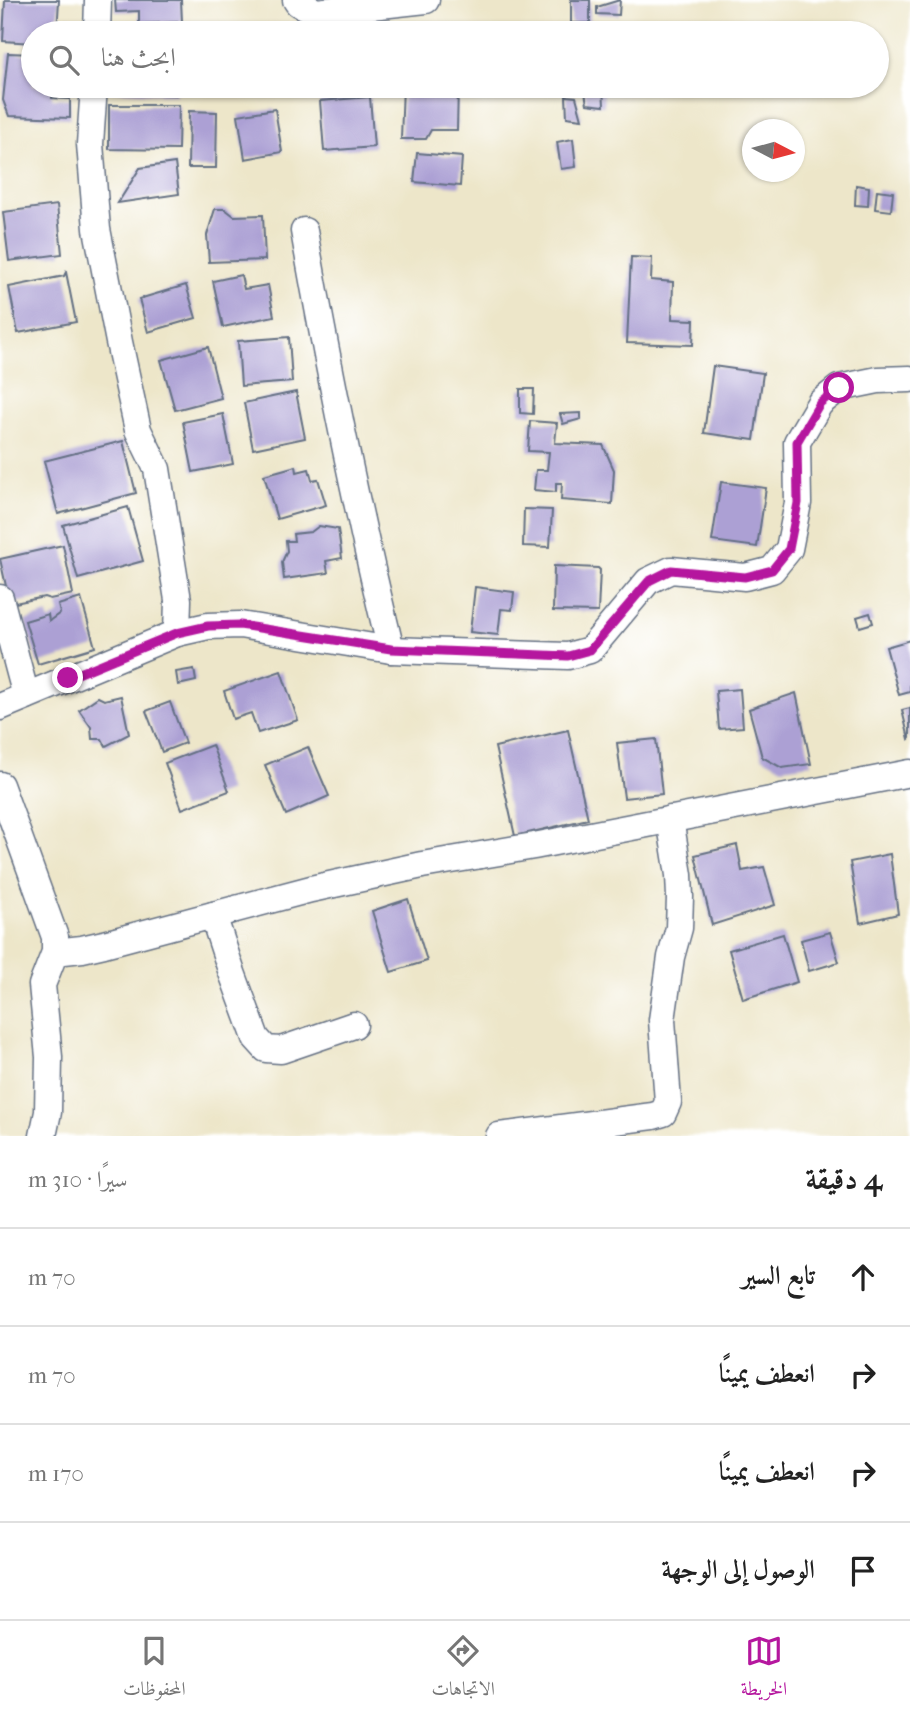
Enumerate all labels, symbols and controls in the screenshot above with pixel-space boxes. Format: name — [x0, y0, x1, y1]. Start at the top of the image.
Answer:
search box — [21, 21, 889, 98]
icon: search — [45, 41, 83, 79]
text: ابحث هنا — [101, 42, 176, 73]
north arrow — [742, 119, 805, 182]
route start — [823, 372, 854, 403]
route end — [52, 662, 83, 693]
text: 4 دقيقة — [805, 1162, 882, 1197]
text: سيرًا · 310 m — [28, 1166, 127, 1193]
icon: ahead — [844, 1258, 882, 1296]
text: تابع السير — [742, 1260, 815, 1291]
text: 70 m — [28, 1264, 76, 1291]
icon: right — [844, 1356, 882, 1394]
text: انعطف يمينًا — [719, 1358, 815, 1389]
text: 70 m — [28, 1362, 76, 1389]
icon: right — [844, 1454, 882, 1492]
text: انعطف يمينًا — [719, 1456, 815, 1487]
text: 170 m — [28, 1460, 84, 1487]
icon: arrive — [844, 1552, 882, 1590]
text: الوصول إلى الوجهة — [661, 1554, 815, 1585]
tab: المحفوظات — [123, 1632, 186, 1707]
tab: الاتجاهات — [432, 1632, 495, 1707]
tab: الخريطة — [741, 1632, 787, 1707]

